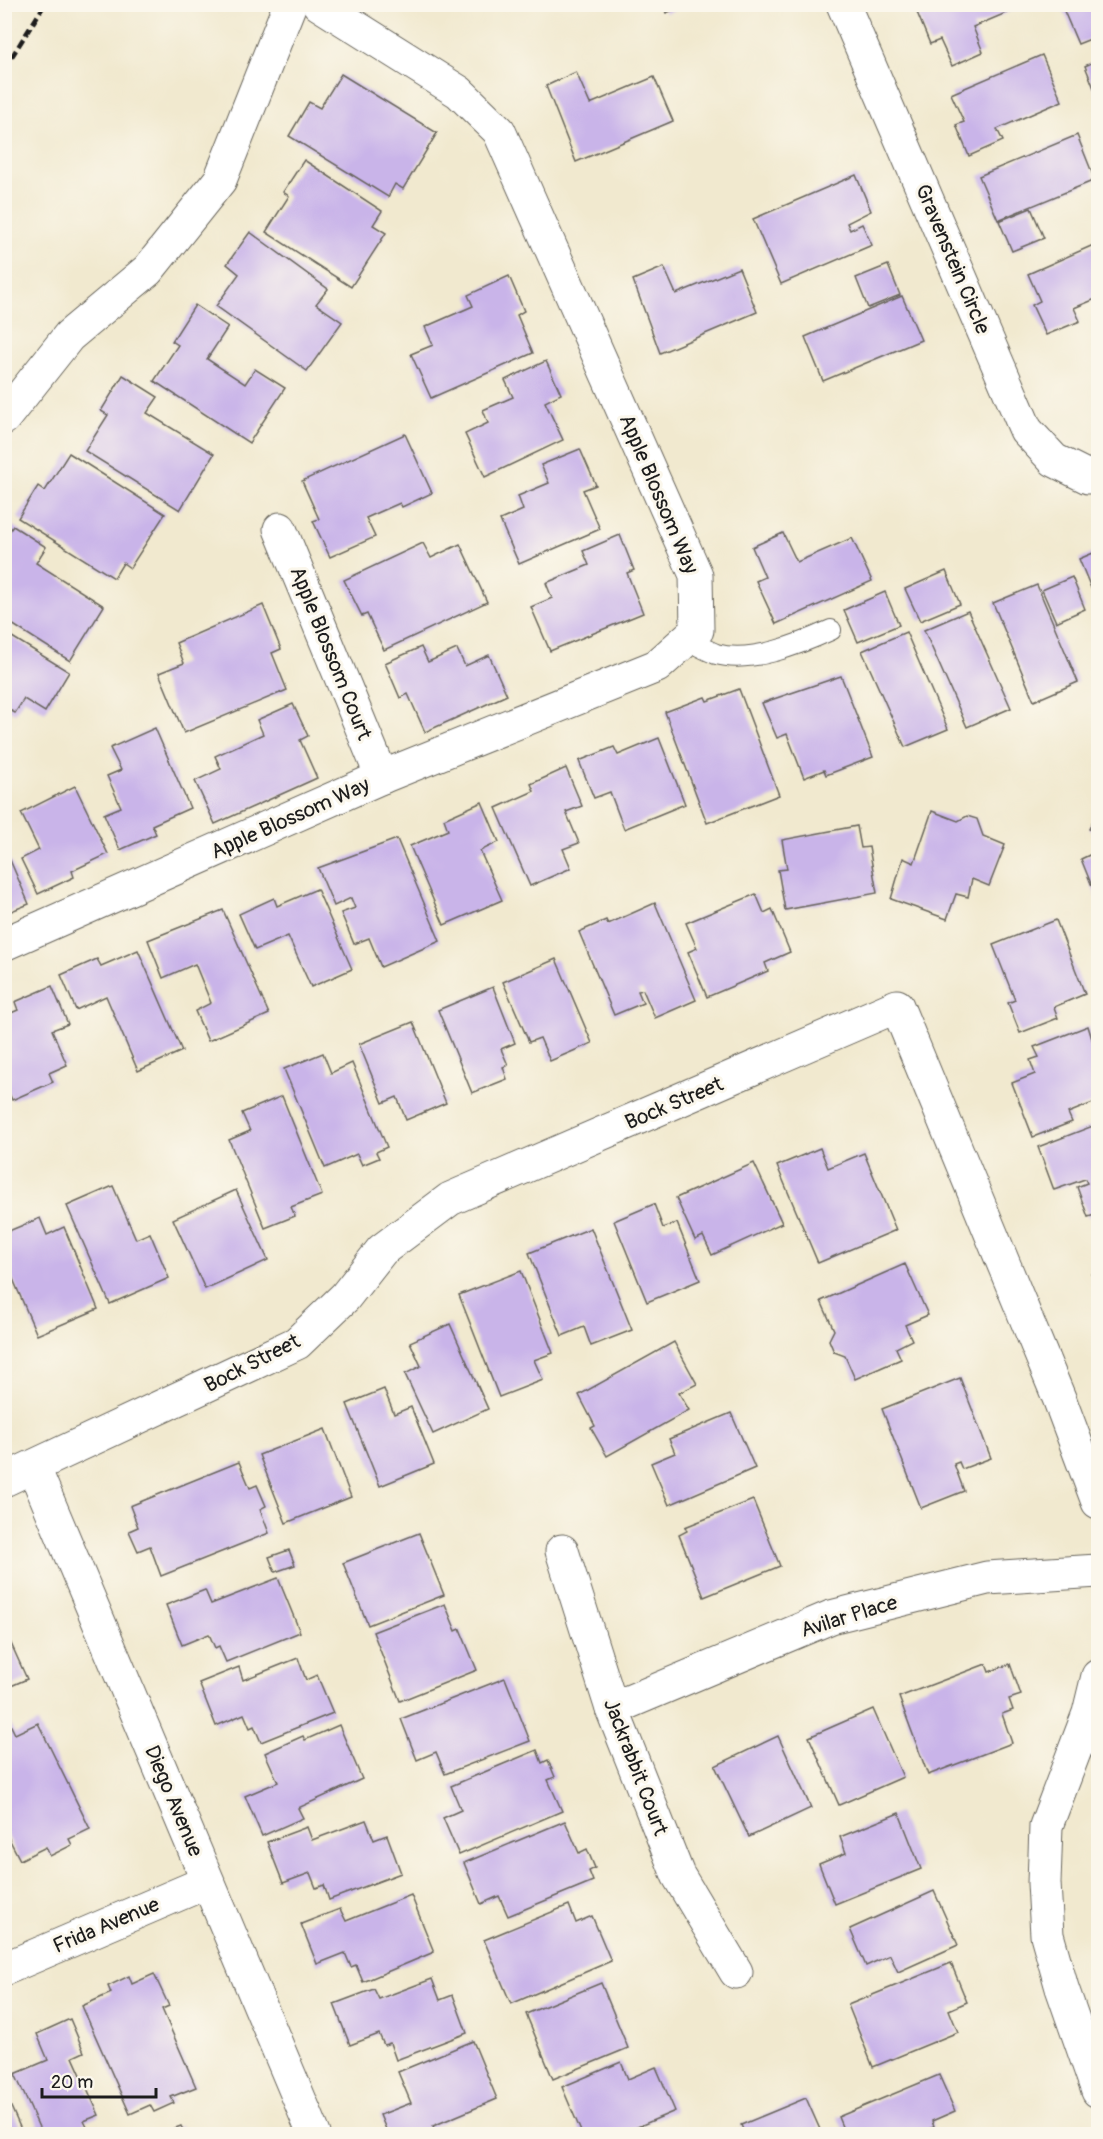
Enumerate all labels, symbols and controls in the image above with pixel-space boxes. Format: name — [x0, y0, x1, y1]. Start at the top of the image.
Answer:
street label: Gravenstein Circle — [909, 180, 997, 339]
street label: Apple Blossom Way — [613, 410, 704, 578]
street label: Apple Blossom Court — [283, 562, 378, 744]
street label: Apple Blossom Way — [207, 771, 374, 866]
street label: Bock Street — [621, 1070, 728, 1136]
street label: Bock Street — [200, 1328, 305, 1399]
street label: Avilar Place — [798, 1589, 901, 1644]
street label: Jackrabbit Court — [597, 1695, 674, 1840]
street label: Diego Avenue — [138, 1742, 209, 1861]
street label: Frida Avenue — [49, 1891, 164, 1960]
scale bar — [42, 2061, 156, 2099]
text: 20 m — [51, 2071, 93, 2094]

